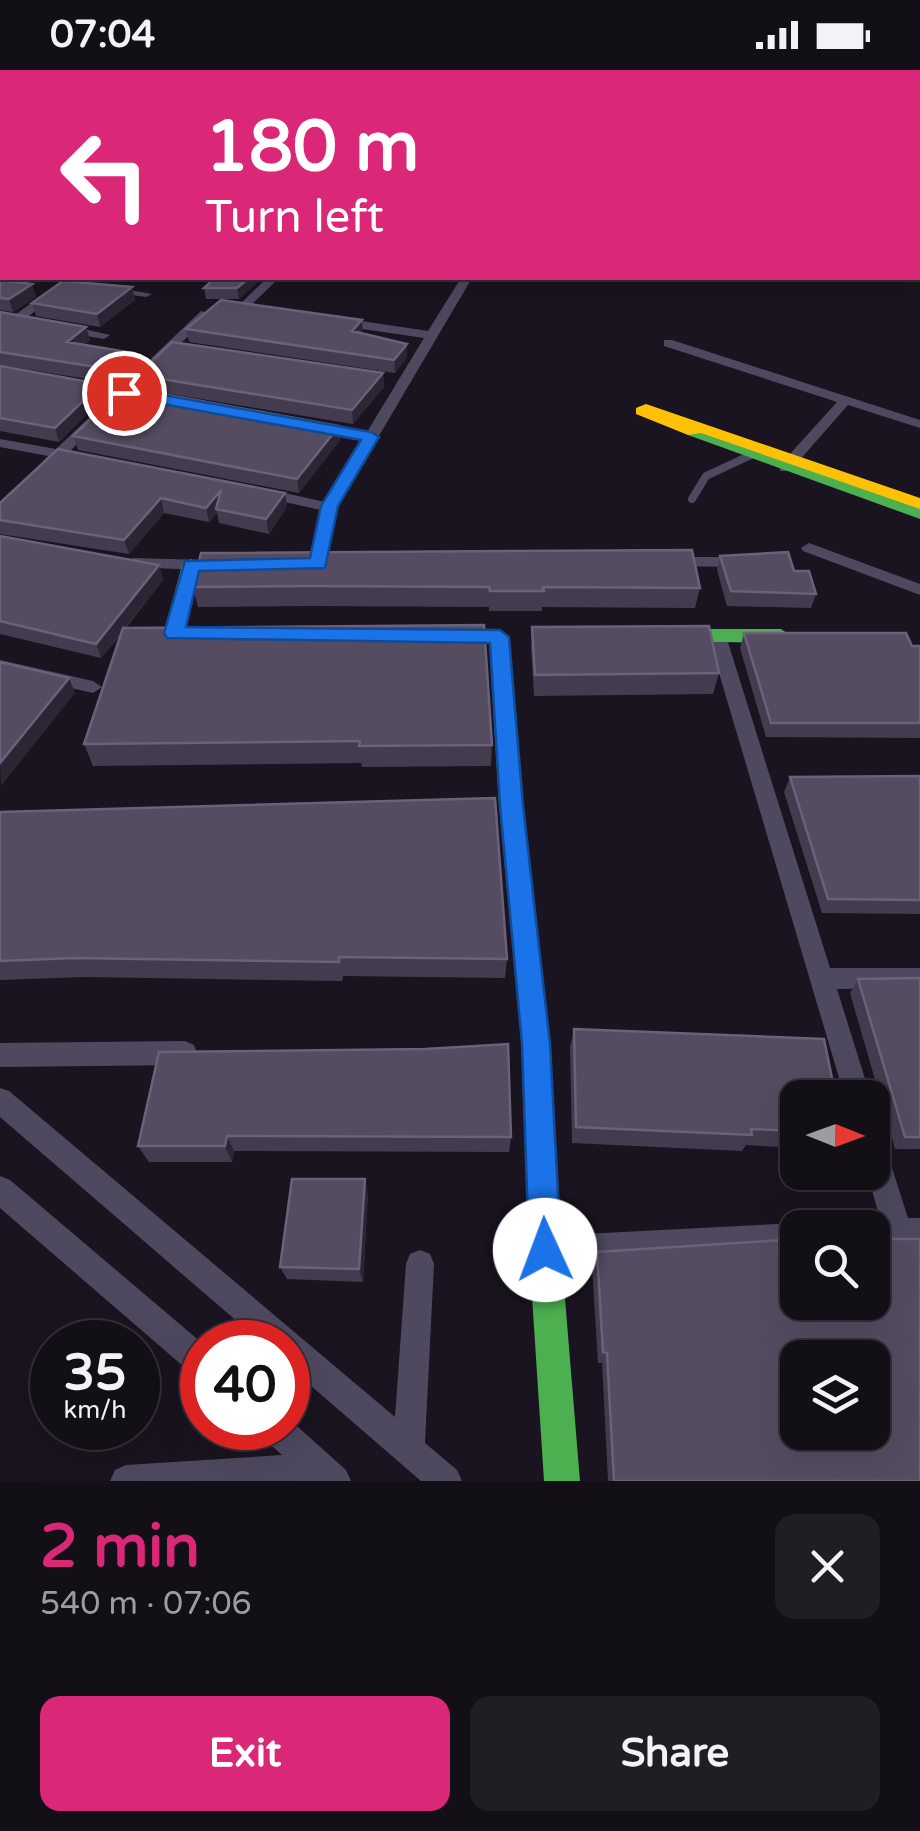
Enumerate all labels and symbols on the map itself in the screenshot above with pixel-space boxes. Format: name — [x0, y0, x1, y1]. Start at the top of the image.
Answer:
pin — [82, 351, 167, 436]
north arrow — [780, 1080, 890, 1190]
position arrow — [493, 1198, 597, 1302]
speed limit sign: 40 — [180, 1320, 310, 1450]

